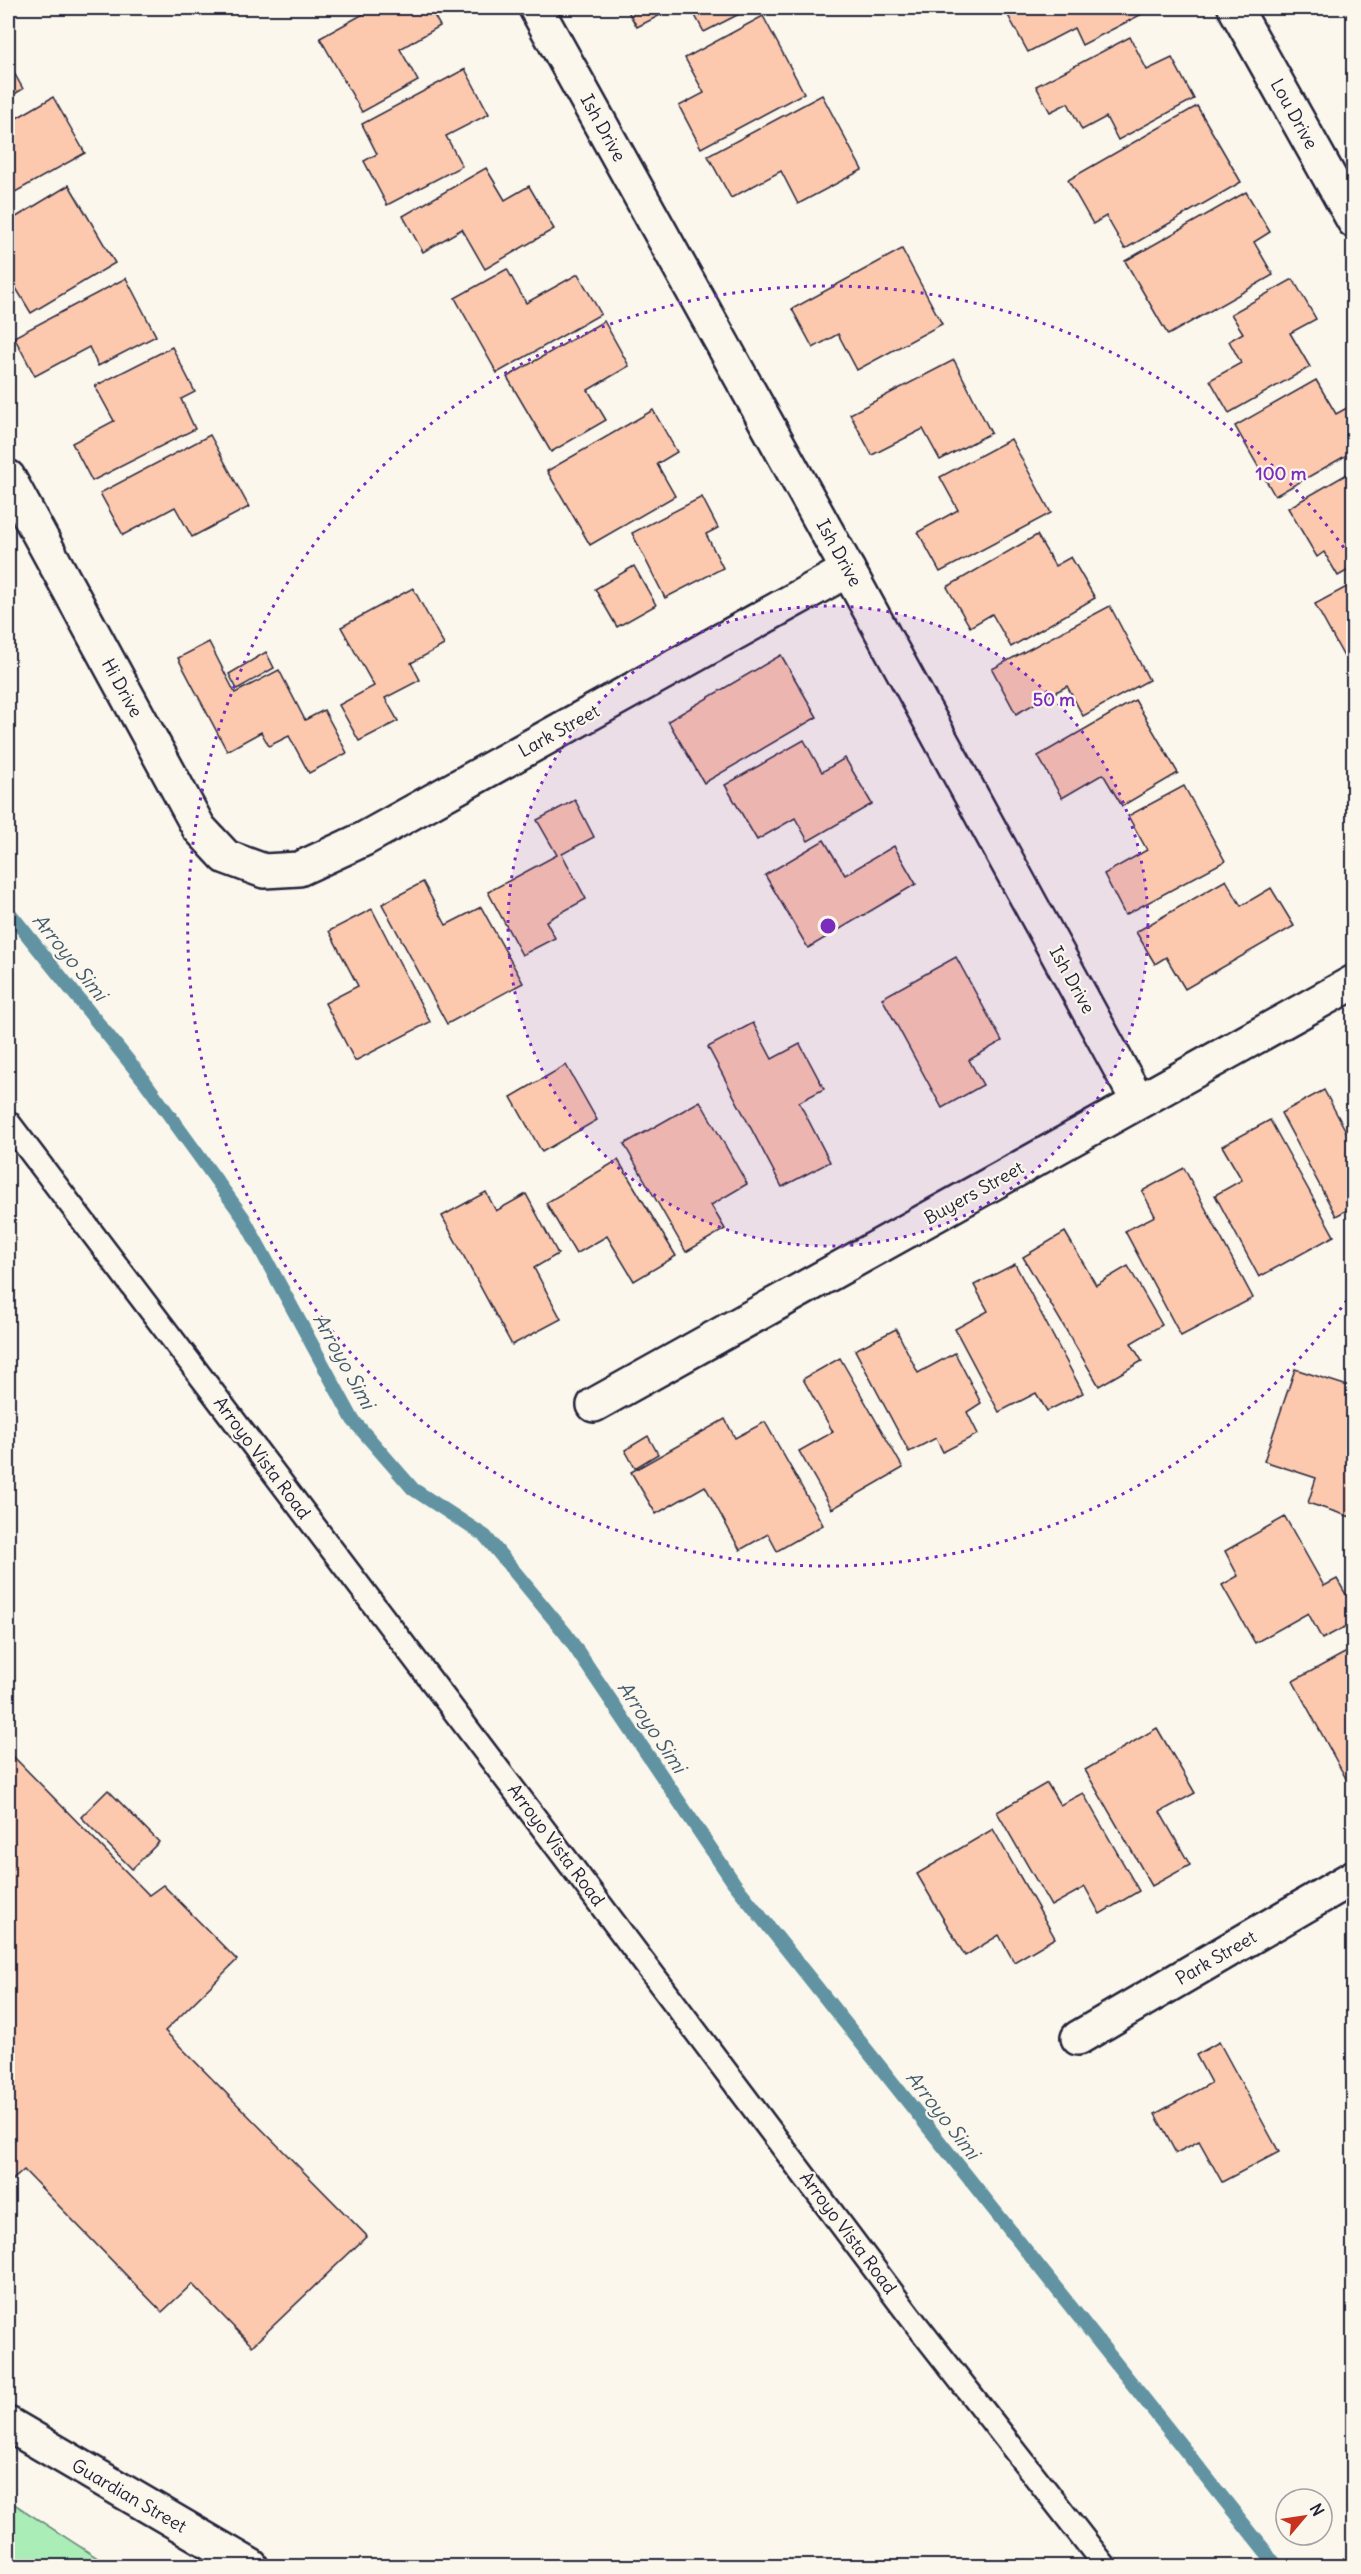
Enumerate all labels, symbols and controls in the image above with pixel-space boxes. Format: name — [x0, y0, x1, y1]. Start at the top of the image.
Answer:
street label: Lou Drive — [1266, 74, 1323, 153]
street label: Ish Drive — [576, 90, 631, 165]
text: 100 m — [1256, 462, 1307, 485]
street label: Ish Drive — [812, 515, 867, 590]
street label: Hi Drive — [97, 654, 148, 721]
text: 50 m — [1033, 688, 1075, 711]
street label: Lark Street — [514, 699, 603, 762]
water label: Arroyo Simi — [28, 908, 115, 1007]
centre of rings — [818, 916, 838, 936]
street label: Ish Drive — [1045, 942, 1100, 1017]
street label: Buyers Street — [920, 1156, 1027, 1229]
water label: Arroyo Simi — [308, 1309, 382, 1415]
street label: Arroyo Vista Road — [209, 1392, 316, 1524]
water label: Arroyo Simi — [613, 1676, 694, 1779]
street label: Arroyo Vista Road — [503, 1779, 610, 1911]
street label: Park Street — [1171, 1925, 1260, 1990]
water label: Arroyo Simi — [901, 2066, 987, 2166]
street label: Arroyo Vista Road — [795, 2167, 902, 2299]
street label: Guardian Street — [68, 2453, 191, 2538]
north arrow — [1274, 2487, 1334, 2547]
text: N — [1306, 2500, 1329, 2519]

